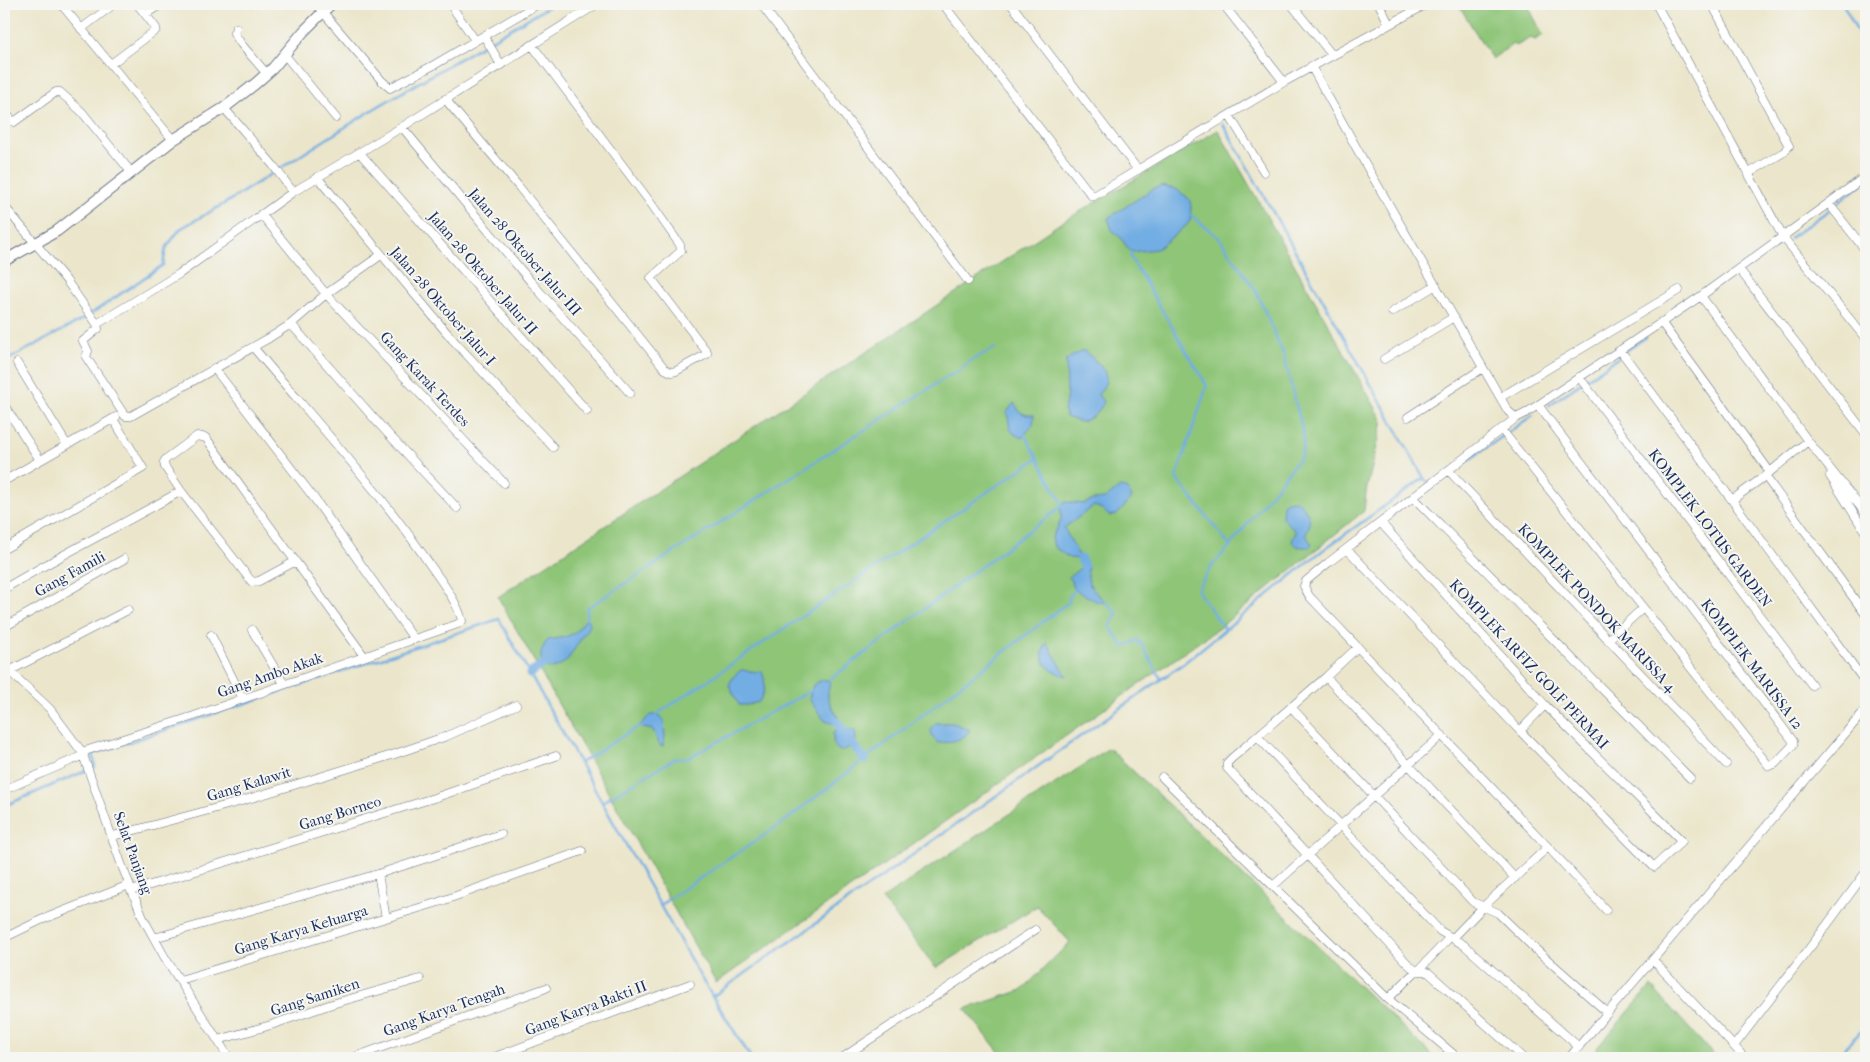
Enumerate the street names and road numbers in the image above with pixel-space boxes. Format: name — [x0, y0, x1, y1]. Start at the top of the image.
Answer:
street label: Jalan 28 Oktober Jalur III — [465, 185, 585, 319]
street label: Jalan 28 Oktober Jalur II — [386, 242, 500, 369]
street label: Jalan 28 Oktober Jalur I — [387, 243, 499, 369]
street label: Gang Karak Terdes — [376, 328, 474, 431]
street label: KOMPLEK LOTUS GARDEN — [1645, 445, 1776, 611]
street label: KOMPLEK PONDOK MARISSA 4 — [1514, 520, 1681, 697]
street label: Gang Famili — [32, 547, 109, 601]
street label: KOMPLEK ARFIZ GOLF PERMAI — [1445, 575, 1613, 753]
street label: KOMPLEK MARISSA 12 — [1697, 595, 1807, 733]
street label: Gang Ambo Akak — [215, 648, 325, 701]
street label: Gang Kalawit — [205, 762, 294, 805]
street label: Gang Borneo — [297, 792, 384, 834]
street label: Selat Panjang — [110, 809, 157, 898]
street label: Gang Karya Keluarga — [232, 901, 371, 959]
street label: Gang Samiken — [268, 974, 362, 1020]
street label: Gang Karya Bakti II — [523, 976, 650, 1040]
street label: Gang Karya Tengah — [381, 979, 508, 1040]

